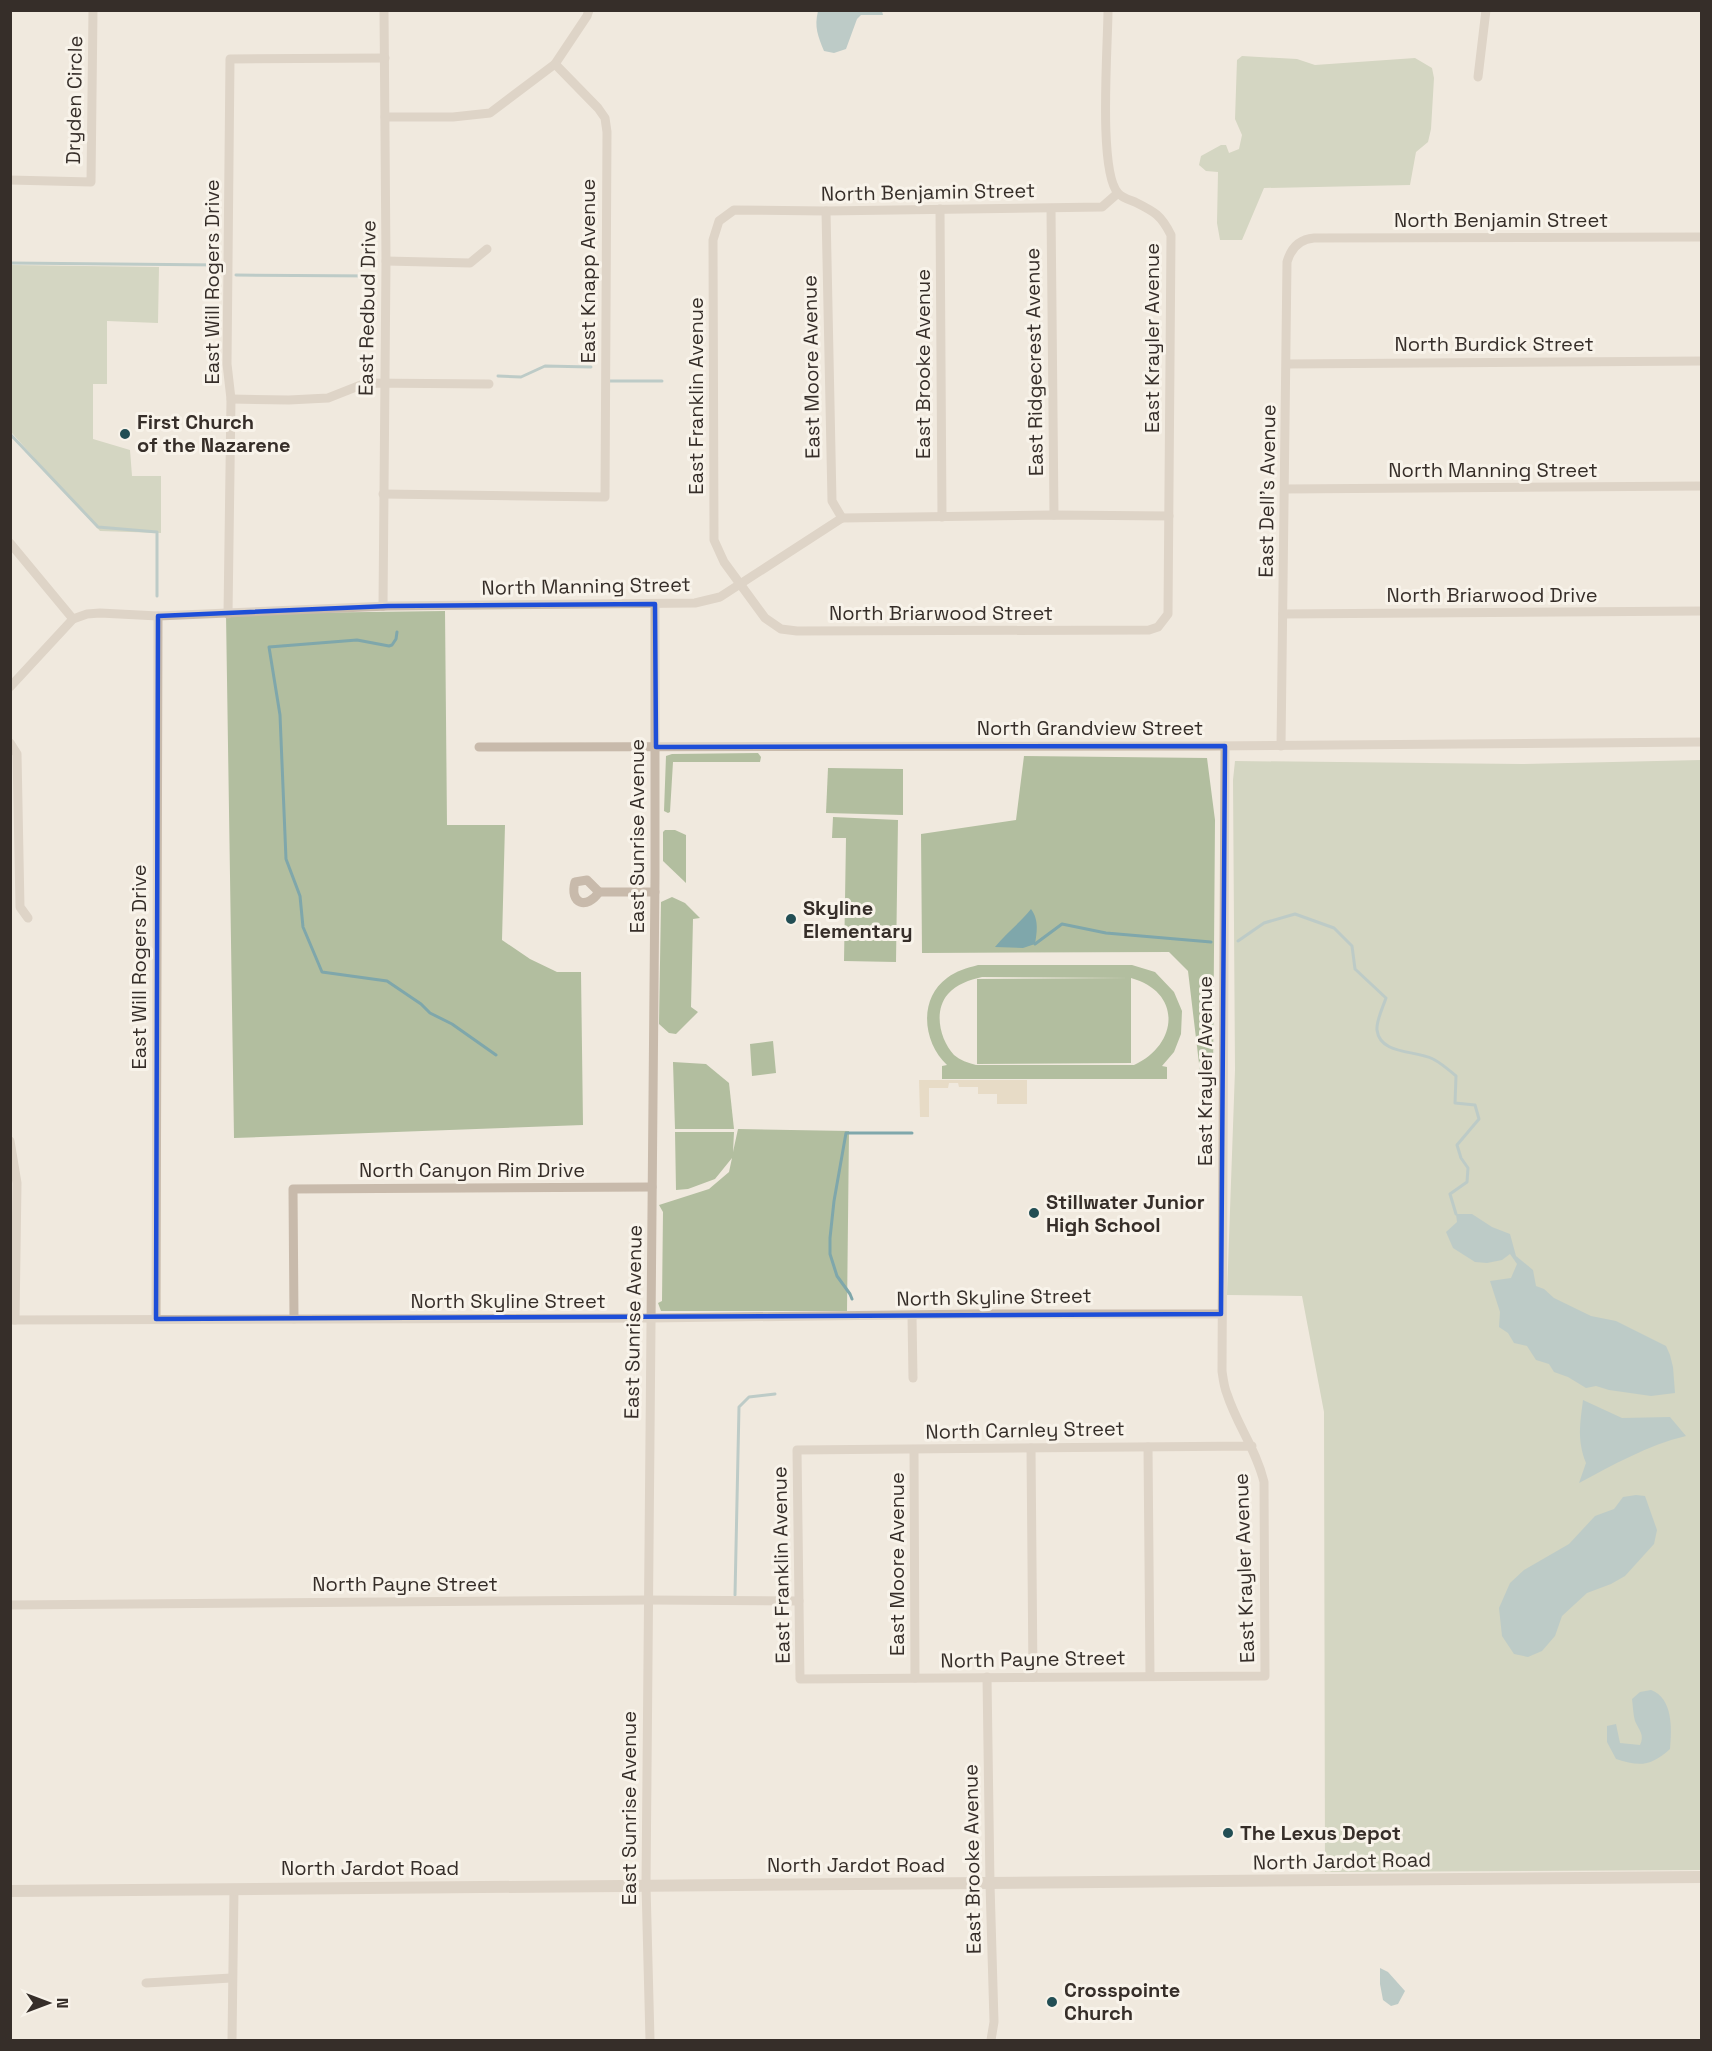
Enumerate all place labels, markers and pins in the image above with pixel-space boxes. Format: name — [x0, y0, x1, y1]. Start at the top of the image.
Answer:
place label: First Church of the Nazarene — [137, 409, 291, 458]
marker: First Church of the Nazarene — [118, 427, 132, 441]
place label: Skyline Elementary — [803, 895, 913, 944]
marker: Skyline Elementary — [784, 912, 798, 926]
place label: Stillwater Junior High School — [1046, 1189, 1205, 1238]
marker: Stillwater Junior High School — [1027, 1206, 1041, 1220]
place label: The Lexus Depot — [1240, 1820, 1401, 1846]
marker: The Lexus Depot — [1221, 1826, 1235, 1840]
place label: Crosspointe Church — [1064, 1977, 1180, 2026]
marker: Crosspointe Church — [1045, 1995, 1059, 2009]

